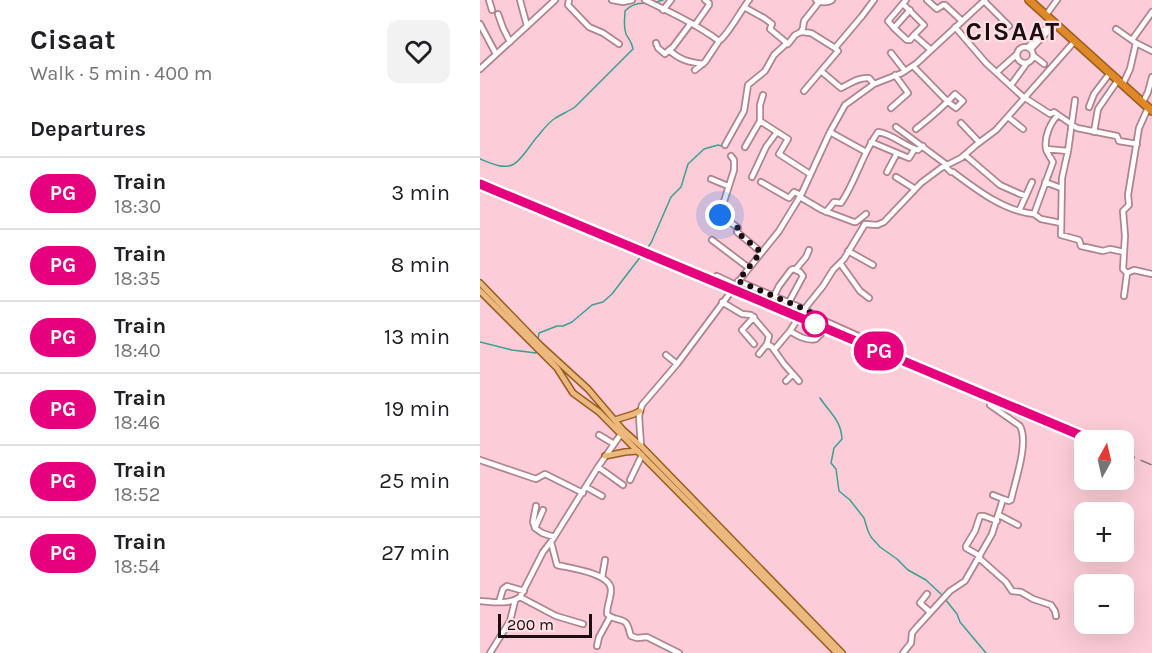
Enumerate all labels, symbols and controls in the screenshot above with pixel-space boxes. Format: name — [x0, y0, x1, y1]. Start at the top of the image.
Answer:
district label: CISAAT — [965, 16, 1061, 47]
button: heart — [387, 20, 450, 83]
text: Cisaat — [30, 23, 116, 56]
text: Walk · 5 min · 400 m — [30, 62, 212, 85]
text: Departures — [30, 116, 146, 142]
text: Train — [114, 169, 166, 195]
text: 3 min — [391, 180, 450, 206]
text: PG — [50, 181, 76, 205]
text: 18:30 — [114, 195, 161, 218]
your location — [705, 200, 735, 230]
text: Train — [114, 241, 166, 267]
text: 8 min — [391, 252, 450, 278]
text: PG — [50, 253, 76, 277]
text: 18:35 — [114, 267, 161, 290]
unlabelled marker — [802, 311, 828, 337]
text: Train — [114, 313, 166, 339]
text: 13 min — [384, 324, 450, 350]
text: PG — [50, 325, 76, 349]
line badge: PG — [852, 332, 906, 370]
text: 18:40 — [114, 339, 161, 362]
text: PG — [866, 339, 892, 363]
text: Train — [114, 385, 166, 411]
text: 19 min — [384, 396, 450, 422]
text: PG — [50, 397, 76, 421]
text: 18:46 — [114, 411, 160, 434]
north arrow — [1074, 430, 1134, 490]
map controls — [1074, 430, 1134, 634]
text: Train — [114, 457, 166, 483]
text: 25 min — [379, 468, 450, 494]
text: PG — [50, 469, 76, 493]
text: 18:52 — [114, 483, 160, 506]
button: + — [1074, 502, 1134, 562]
text: Train — [114, 529, 166, 555]
text: 27 min — [381, 540, 450, 566]
text: PG — [50, 541, 76, 565]
text: 18:54 — [114, 555, 160, 578]
button: − — [1074, 574, 1134, 634]
scale bar — [498, 611, 592, 638]
text: 200 m — [507, 615, 554, 634]

